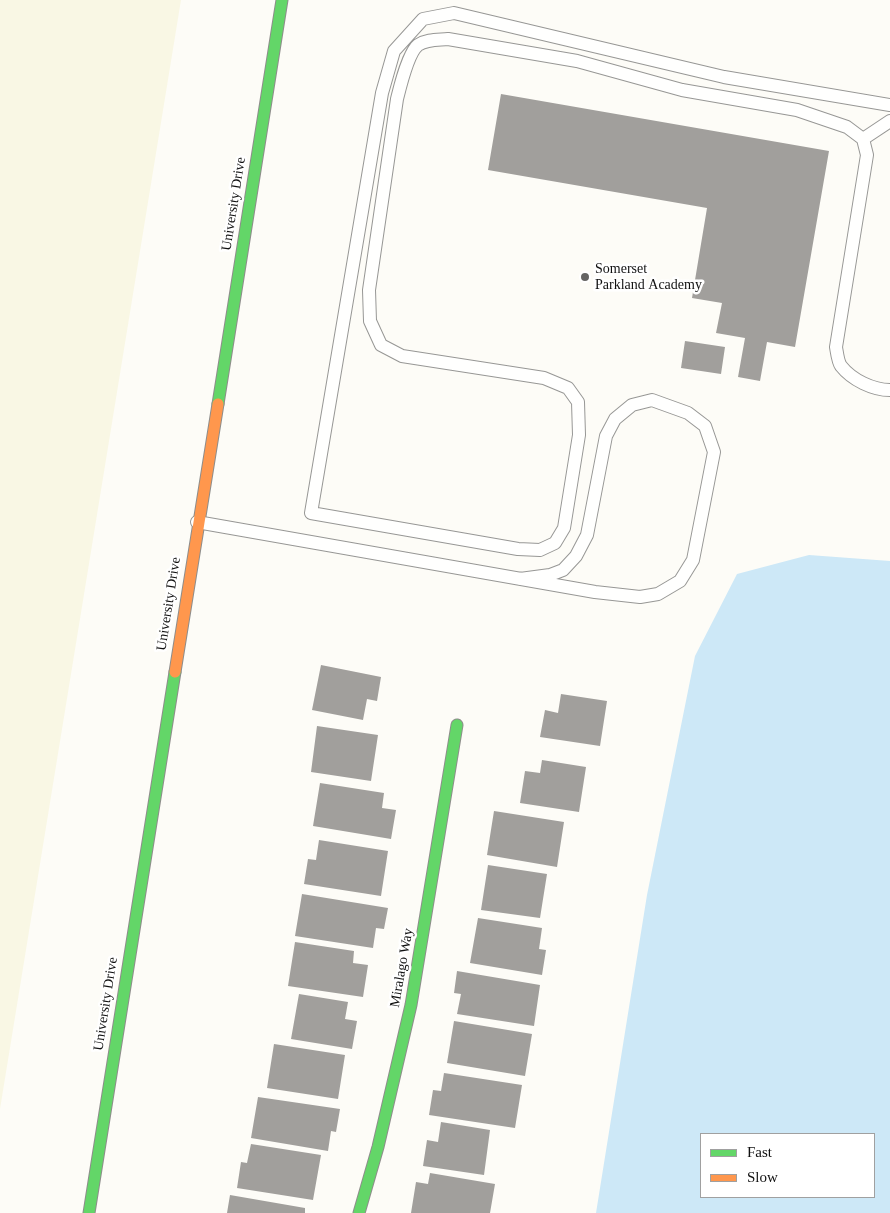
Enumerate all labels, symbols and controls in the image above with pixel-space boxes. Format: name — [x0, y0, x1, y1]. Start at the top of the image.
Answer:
street label: University Drive — [218, 156, 250, 252]
place label: Somerset Parkland Academy — [595, 261, 702, 294]
marker: Somerset Parkland Academy — [579, 271, 591, 283]
street label: University Drive — [153, 556, 185, 652]
street label: Miralago Way — [387, 927, 417, 1009]
street label: University Drive — [90, 956, 122, 1052]
legend — [700, 1133, 875, 1198]
text: Fast — [747, 1144, 772, 1160]
text: Slow — [747, 1169, 778, 1185]

